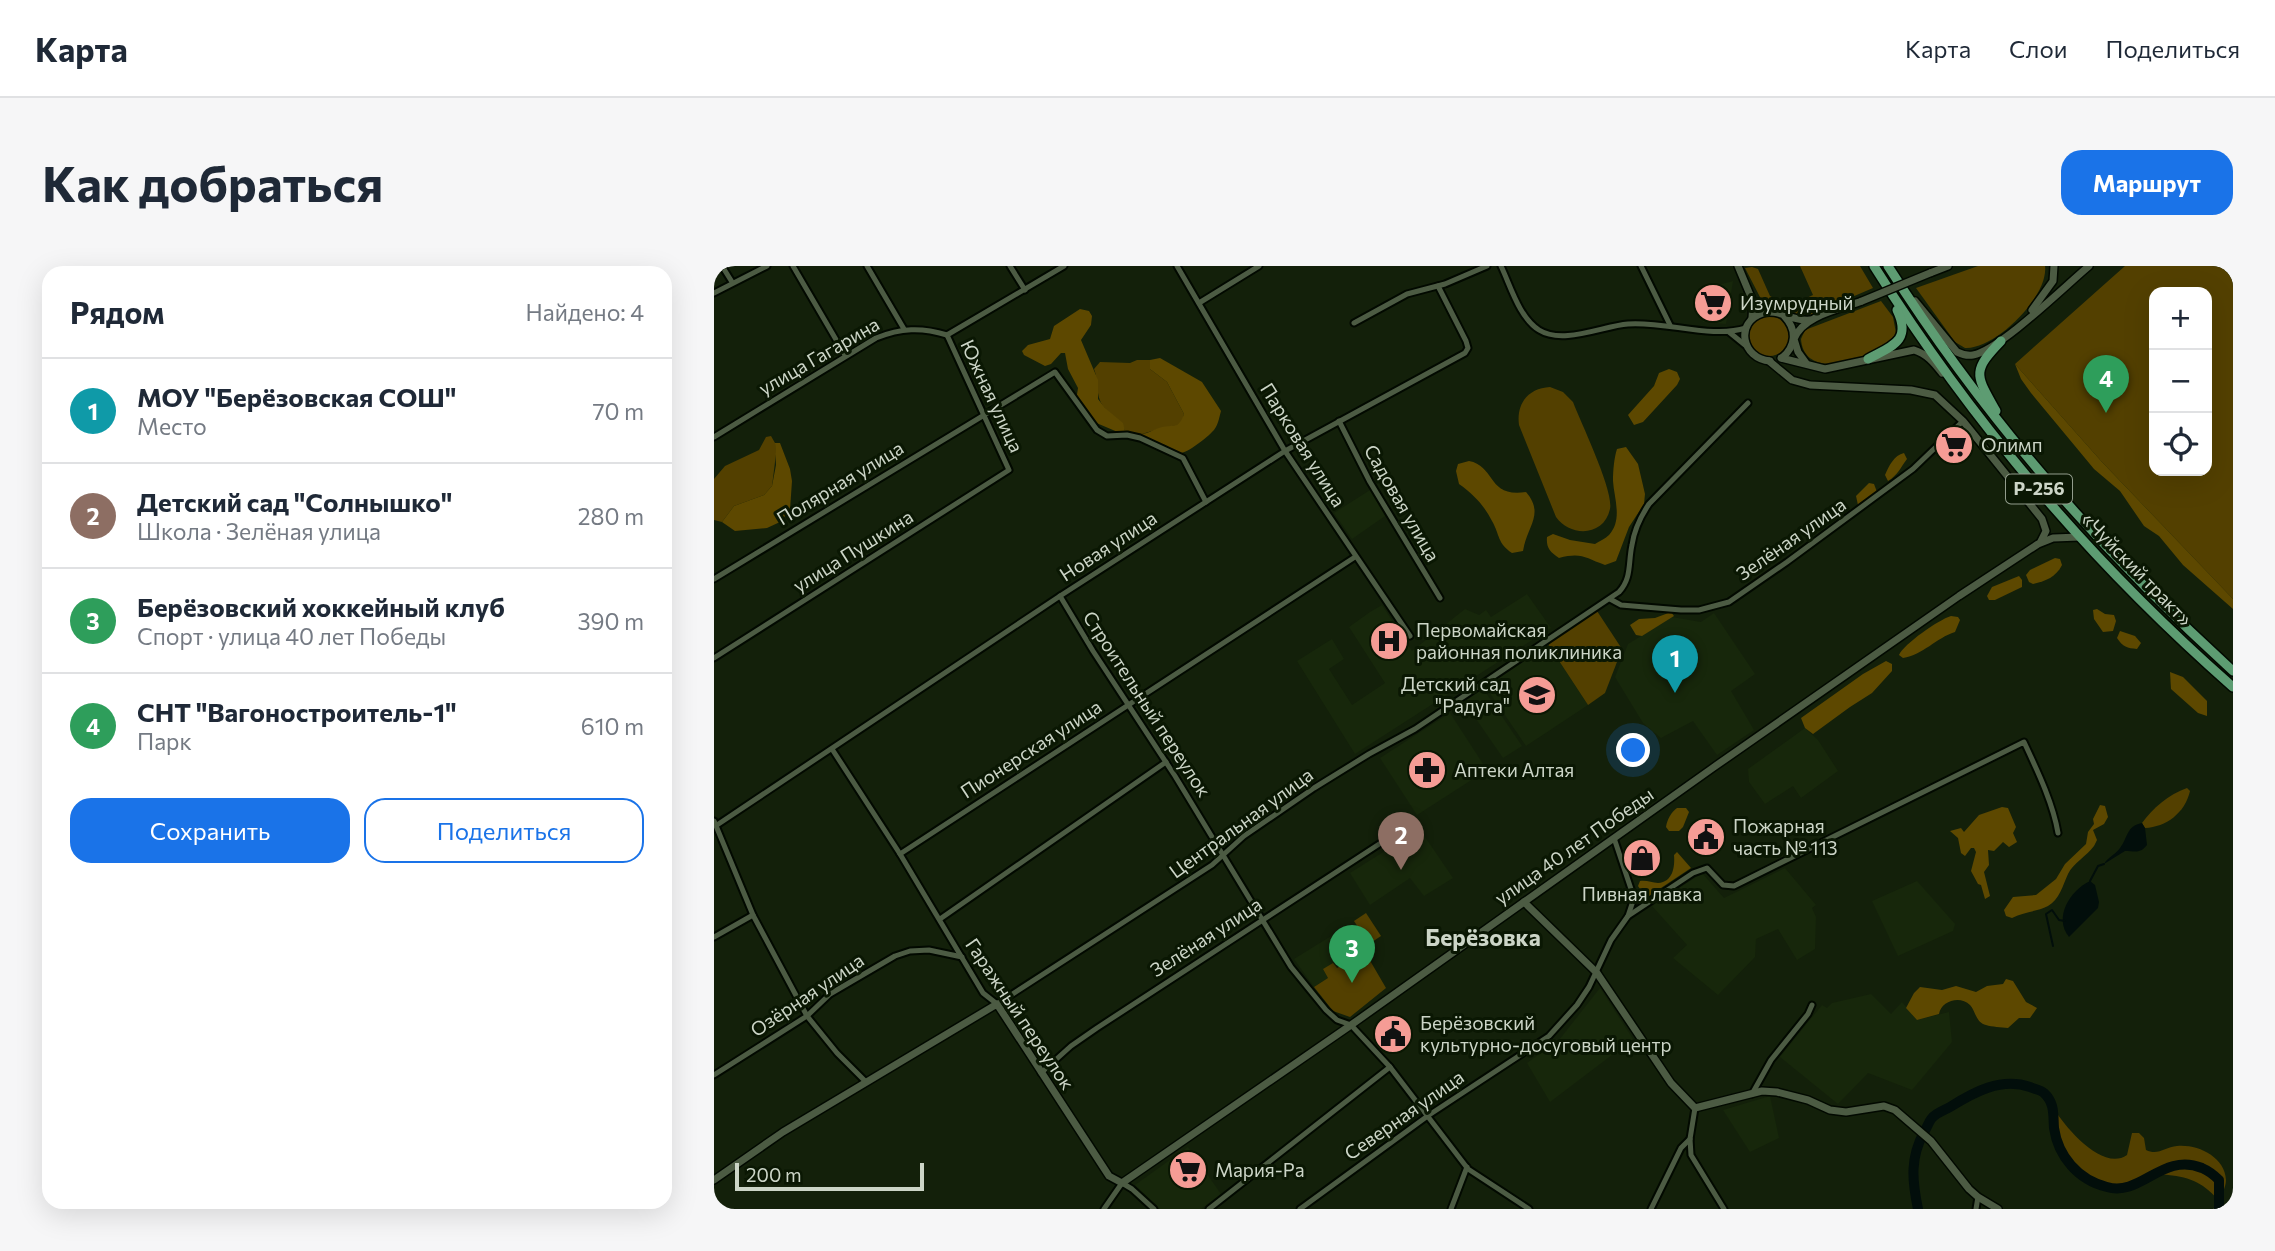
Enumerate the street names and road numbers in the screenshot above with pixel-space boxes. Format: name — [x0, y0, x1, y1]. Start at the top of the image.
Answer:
street label: улица Гагарина — [754, 312, 883, 399]
street label: Южная улица — [956, 336, 1029, 456]
street label: Парковая улица — [1256, 379, 1351, 511]
street label: Полярная улица — [772, 436, 907, 529]
street label: Садовая улица — [1360, 440, 1445, 565]
road number: Р-256 — [2006, 474, 2072, 504]
street label: Зелёная улица — [1732, 492, 1850, 585]
street label: улица Пушкина — [788, 504, 917, 597]
street label: Новая улица — [1055, 506, 1161, 585]
street label: «Чуйский тракт» — [2077, 507, 2198, 630]
street label: Строительный переулок — [1079, 606, 1216, 801]
street label: Пионерская улица — [956, 694, 1106, 803]
street label: Центральная улица — [1164, 763, 1317, 883]
street label: улица 40 лет Победы — [1490, 782, 1658, 909]
street label: Зелёная улица — [1146, 892, 1266, 981]
street label: Гаражный переулок — [961, 934, 1080, 1094]
street label: Озёрная улица — [746, 948, 868, 1041]
street label: Северная улица — [1340, 1065, 1468, 1164]

